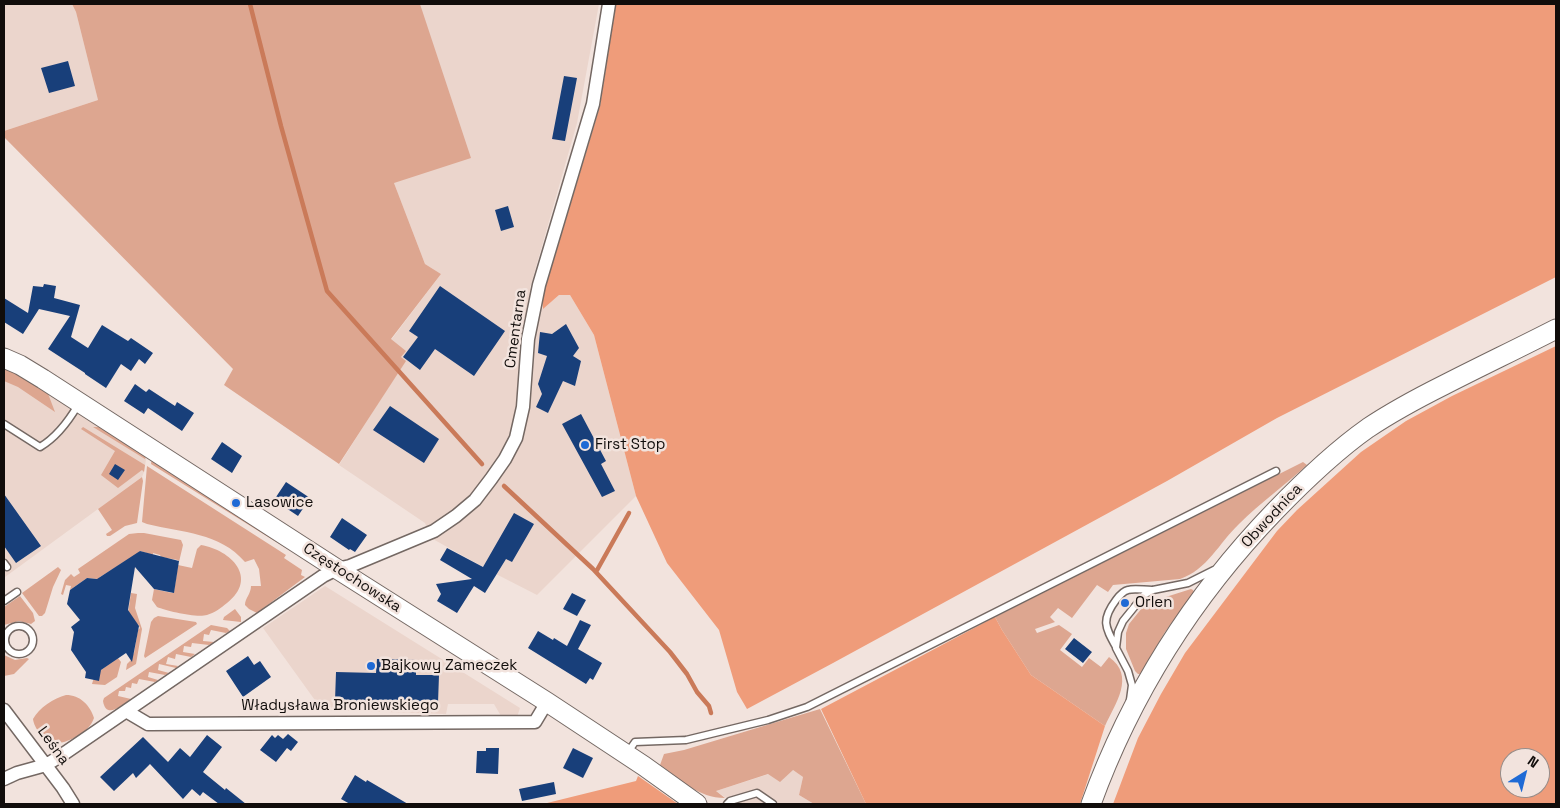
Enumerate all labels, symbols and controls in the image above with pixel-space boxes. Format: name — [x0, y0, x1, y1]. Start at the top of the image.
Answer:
street label: Cmentarna — [502, 288, 530, 370]
place label: First Stop — [595, 436, 666, 454]
marker: First Stop — [579, 439, 591, 451]
street label: Obwodnica — [1238, 480, 1306, 552]
place label: Lasowice — [246, 494, 313, 512]
marker: Lasowice — [230, 497, 242, 509]
street label: Częstochowska — [300, 540, 404, 616]
place label: Orlen — [1135, 594, 1172, 612]
marker: Orlen — [1119, 597, 1131, 609]
place label: Bajkowy Zameczek — [381, 657, 517, 675]
marker: Bajkowy Zameczek — [365, 660, 377, 672]
street label: Władysława Broniewskiego — [241, 697, 439, 715]
street label: Leśna — [33, 723, 73, 769]
north arrow — [1500, 748, 1550, 798]
text: N — [1524, 752, 1542, 772]

